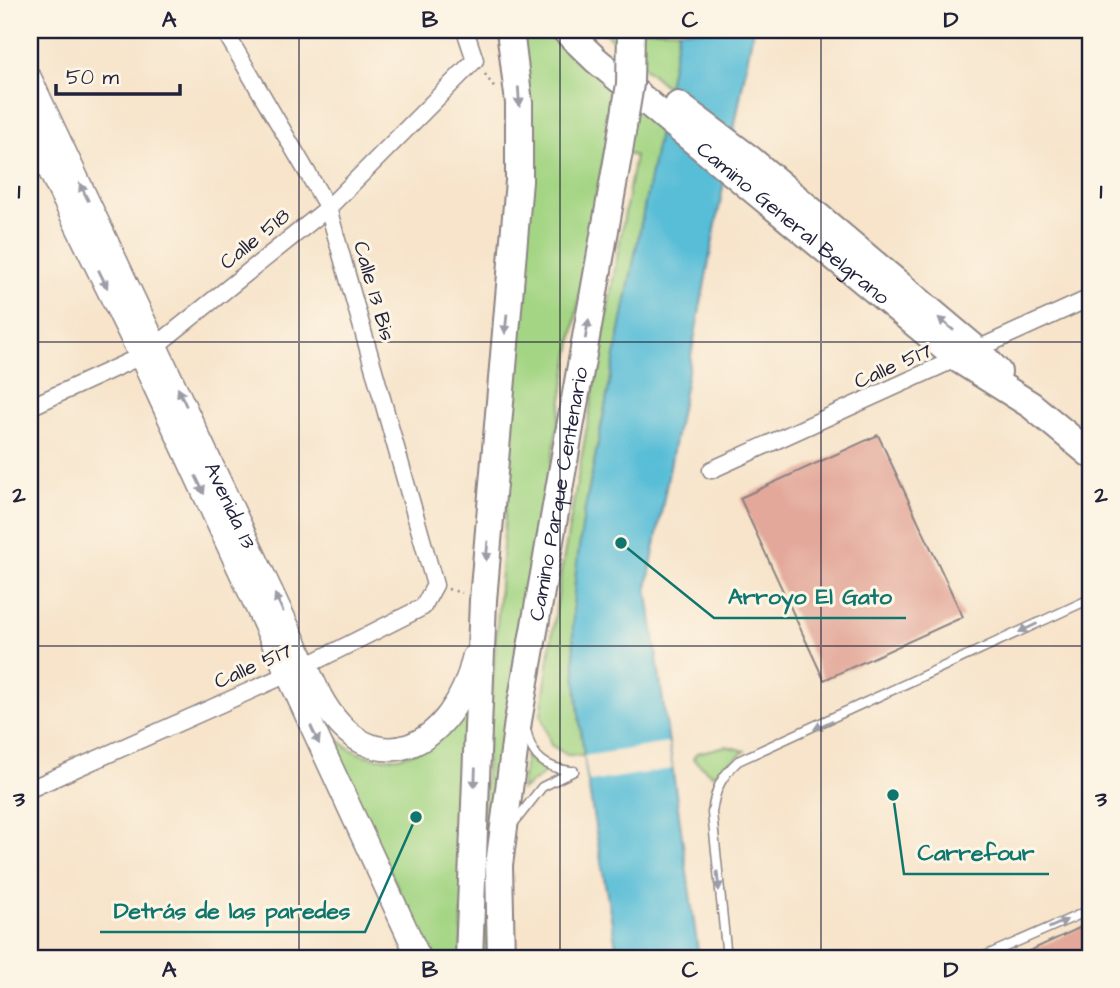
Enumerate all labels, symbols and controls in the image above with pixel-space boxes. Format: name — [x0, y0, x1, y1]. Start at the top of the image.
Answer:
text: A — [162, 4, 177, 36]
text: B — [422, 4, 439, 36]
text: C — [682, 4, 699, 36]
text: D — [944, 4, 959, 36]
scale bar — [56, 52, 180, 96]
text: 50 m — [66, 63, 120, 92]
one-way arrow — [513, 87, 524, 109]
street label: Camino General Belgrano — [690, 134, 896, 312]
text: 1 — [18, 175, 21, 207]
text: 1 — [1100, 175, 1103, 207]
one-way arrow — [78, 182, 89, 202]
street label: Calle 518 — [214, 201, 297, 276]
street label: Calle 13 Bis — [346, 238, 402, 344]
one-way arrow — [97, 269, 109, 289]
one-way arrow — [500, 313, 511, 335]
one-way arrow — [937, 316, 955, 332]
one-way arrow — [582, 318, 593, 340]
street label: Calle 517 — [849, 336, 937, 396]
street label: Camino Parque Centenario — [522, 364, 595, 623]
one-way arrow — [176, 387, 188, 407]
street label: Avenida 13 — [198, 457, 263, 554]
one-way arrow — [194, 475, 206, 495]
text: 2 — [11, 479, 26, 511]
text: 2 — [1093, 479, 1108, 511]
one-way arrow — [481, 540, 492, 562]
callout: Arroyo El Gato — [714, 574, 906, 618]
text: Arroyo El Gato — [728, 581, 892, 615]
one-way arrow — [273, 593, 284, 613]
one-way arrow — [1018, 623, 1039, 634]
street label: Calle 517 — [209, 636, 297, 696]
one-way arrow — [812, 720, 833, 731]
one-way arrow — [309, 725, 321, 745]
one-way arrow — [469, 767, 480, 789]
text: 3 — [12, 783, 25, 815]
text: 3 — [1094, 783, 1107, 815]
callout: Carrefour — [904, 830, 1049, 874]
text: Carrefour — [918, 837, 1035, 869]
one-way arrow — [713, 870, 724, 892]
callout: Detrás de las paredes — [100, 888, 365, 932]
text: Detrás de las paredes — [114, 895, 351, 927]
one-way arrow — [1047, 918, 1068, 929]
text: A — [162, 954, 177, 986]
text: B — [422, 954, 439, 986]
text: C — [682, 954, 699, 986]
text: D — [944, 954, 959, 986]

